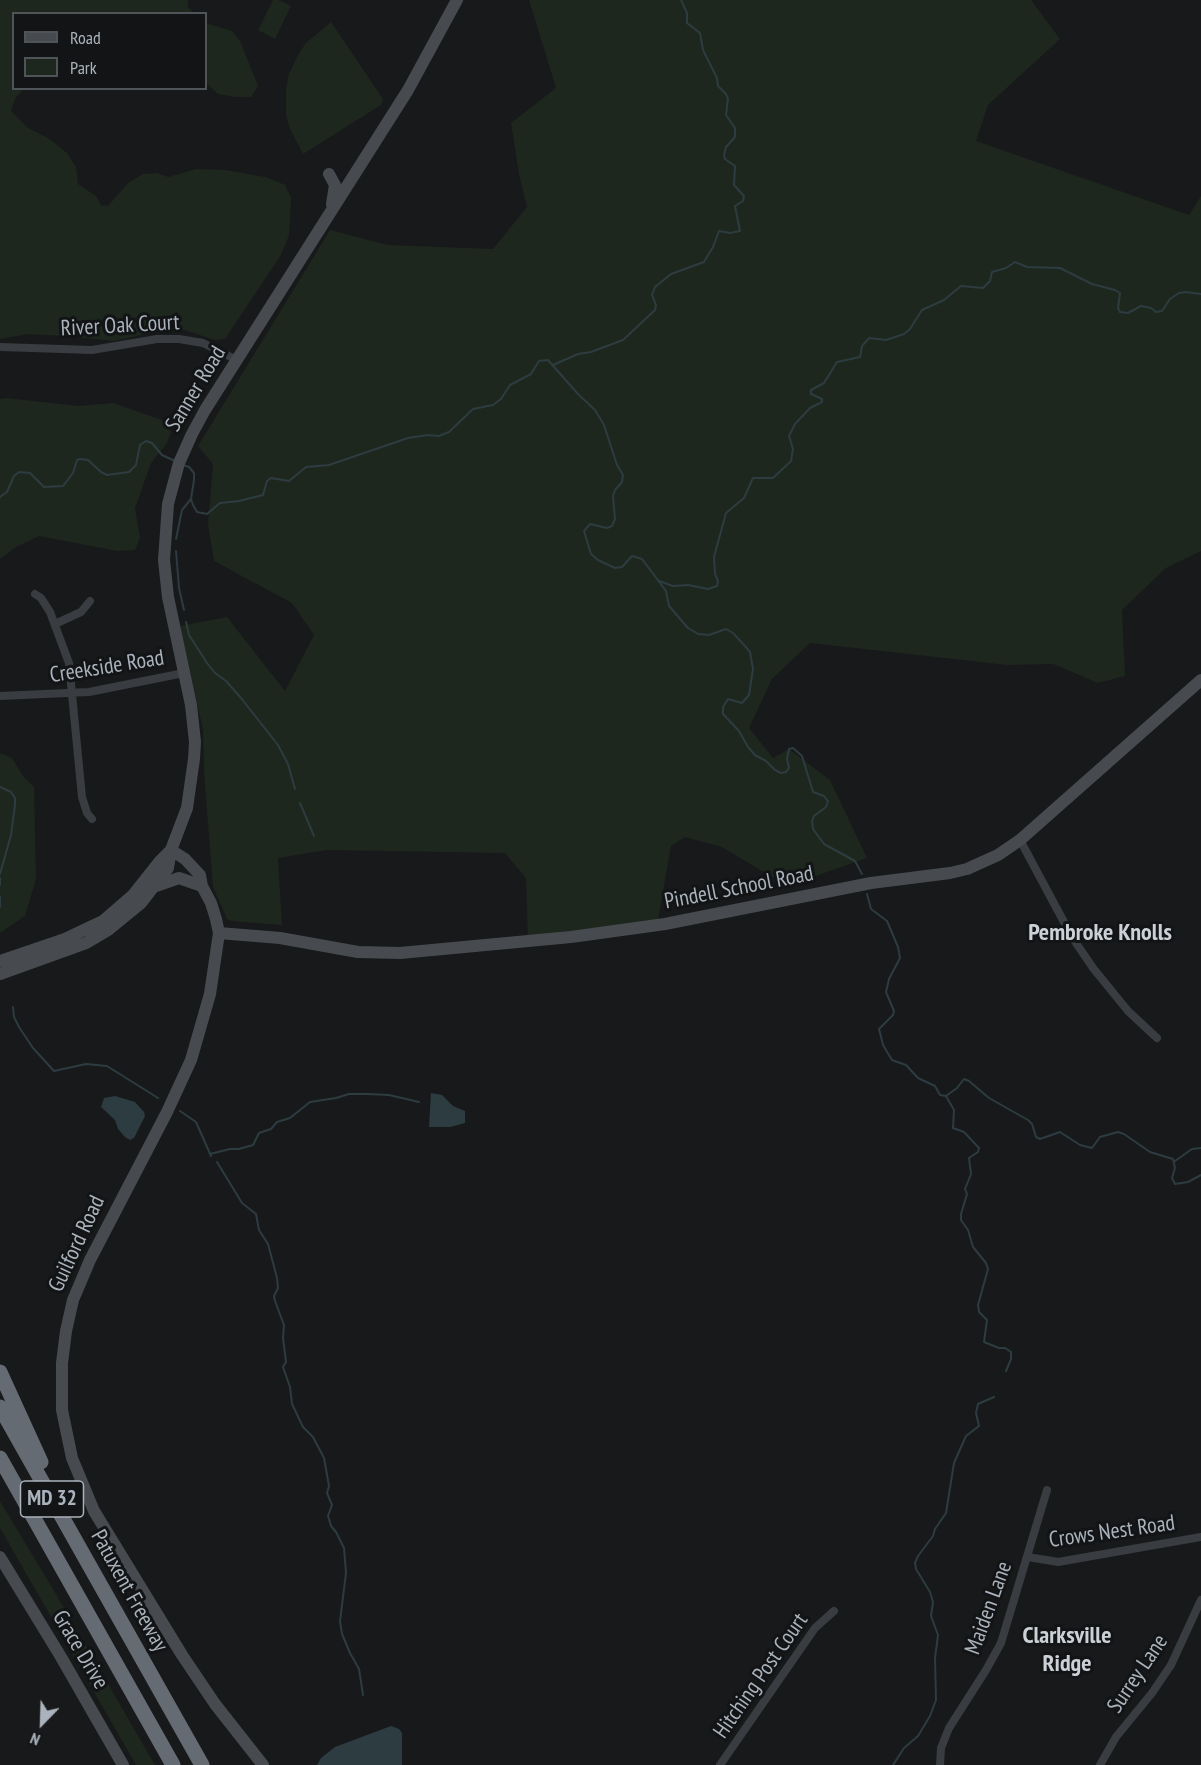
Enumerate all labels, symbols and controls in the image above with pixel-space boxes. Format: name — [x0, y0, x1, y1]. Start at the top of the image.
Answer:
legend — [12, 12, 207, 90]
text: Road — [70, 26, 101, 49]
text: Park — [70, 56, 97, 79]
street label: River Oak Court — [60, 310, 180, 342]
street label: Sanner Road — [160, 342, 232, 436]
street label: Creekside Road — [48, 645, 166, 689]
street label: Pindell School Road — [662, 861, 816, 915]
district label: Pembroke Knolls — [1028, 919, 1172, 947]
street label: Guilford Road — [43, 1192, 111, 1296]
road number: MD 32 — [20, 1481, 84, 1517]
street label: Crows Nest Road — [1047, 1510, 1177, 1554]
street label: Patuxent Freeway — [85, 1526, 173, 1656]
street label: Maiden Lane — [960, 1558, 1018, 1658]
street label: Grace Drive — [46, 1606, 114, 1694]
street label: Hitching Post Court — [708, 1608, 814, 1744]
district label: Clarksville Ridge — [1023, 1622, 1111, 1678]
street label: Surrey Lane — [1102, 1630, 1174, 1718]
north arrow — [12, 1693, 72, 1753]
text: N — [27, 1729, 43, 1750]

